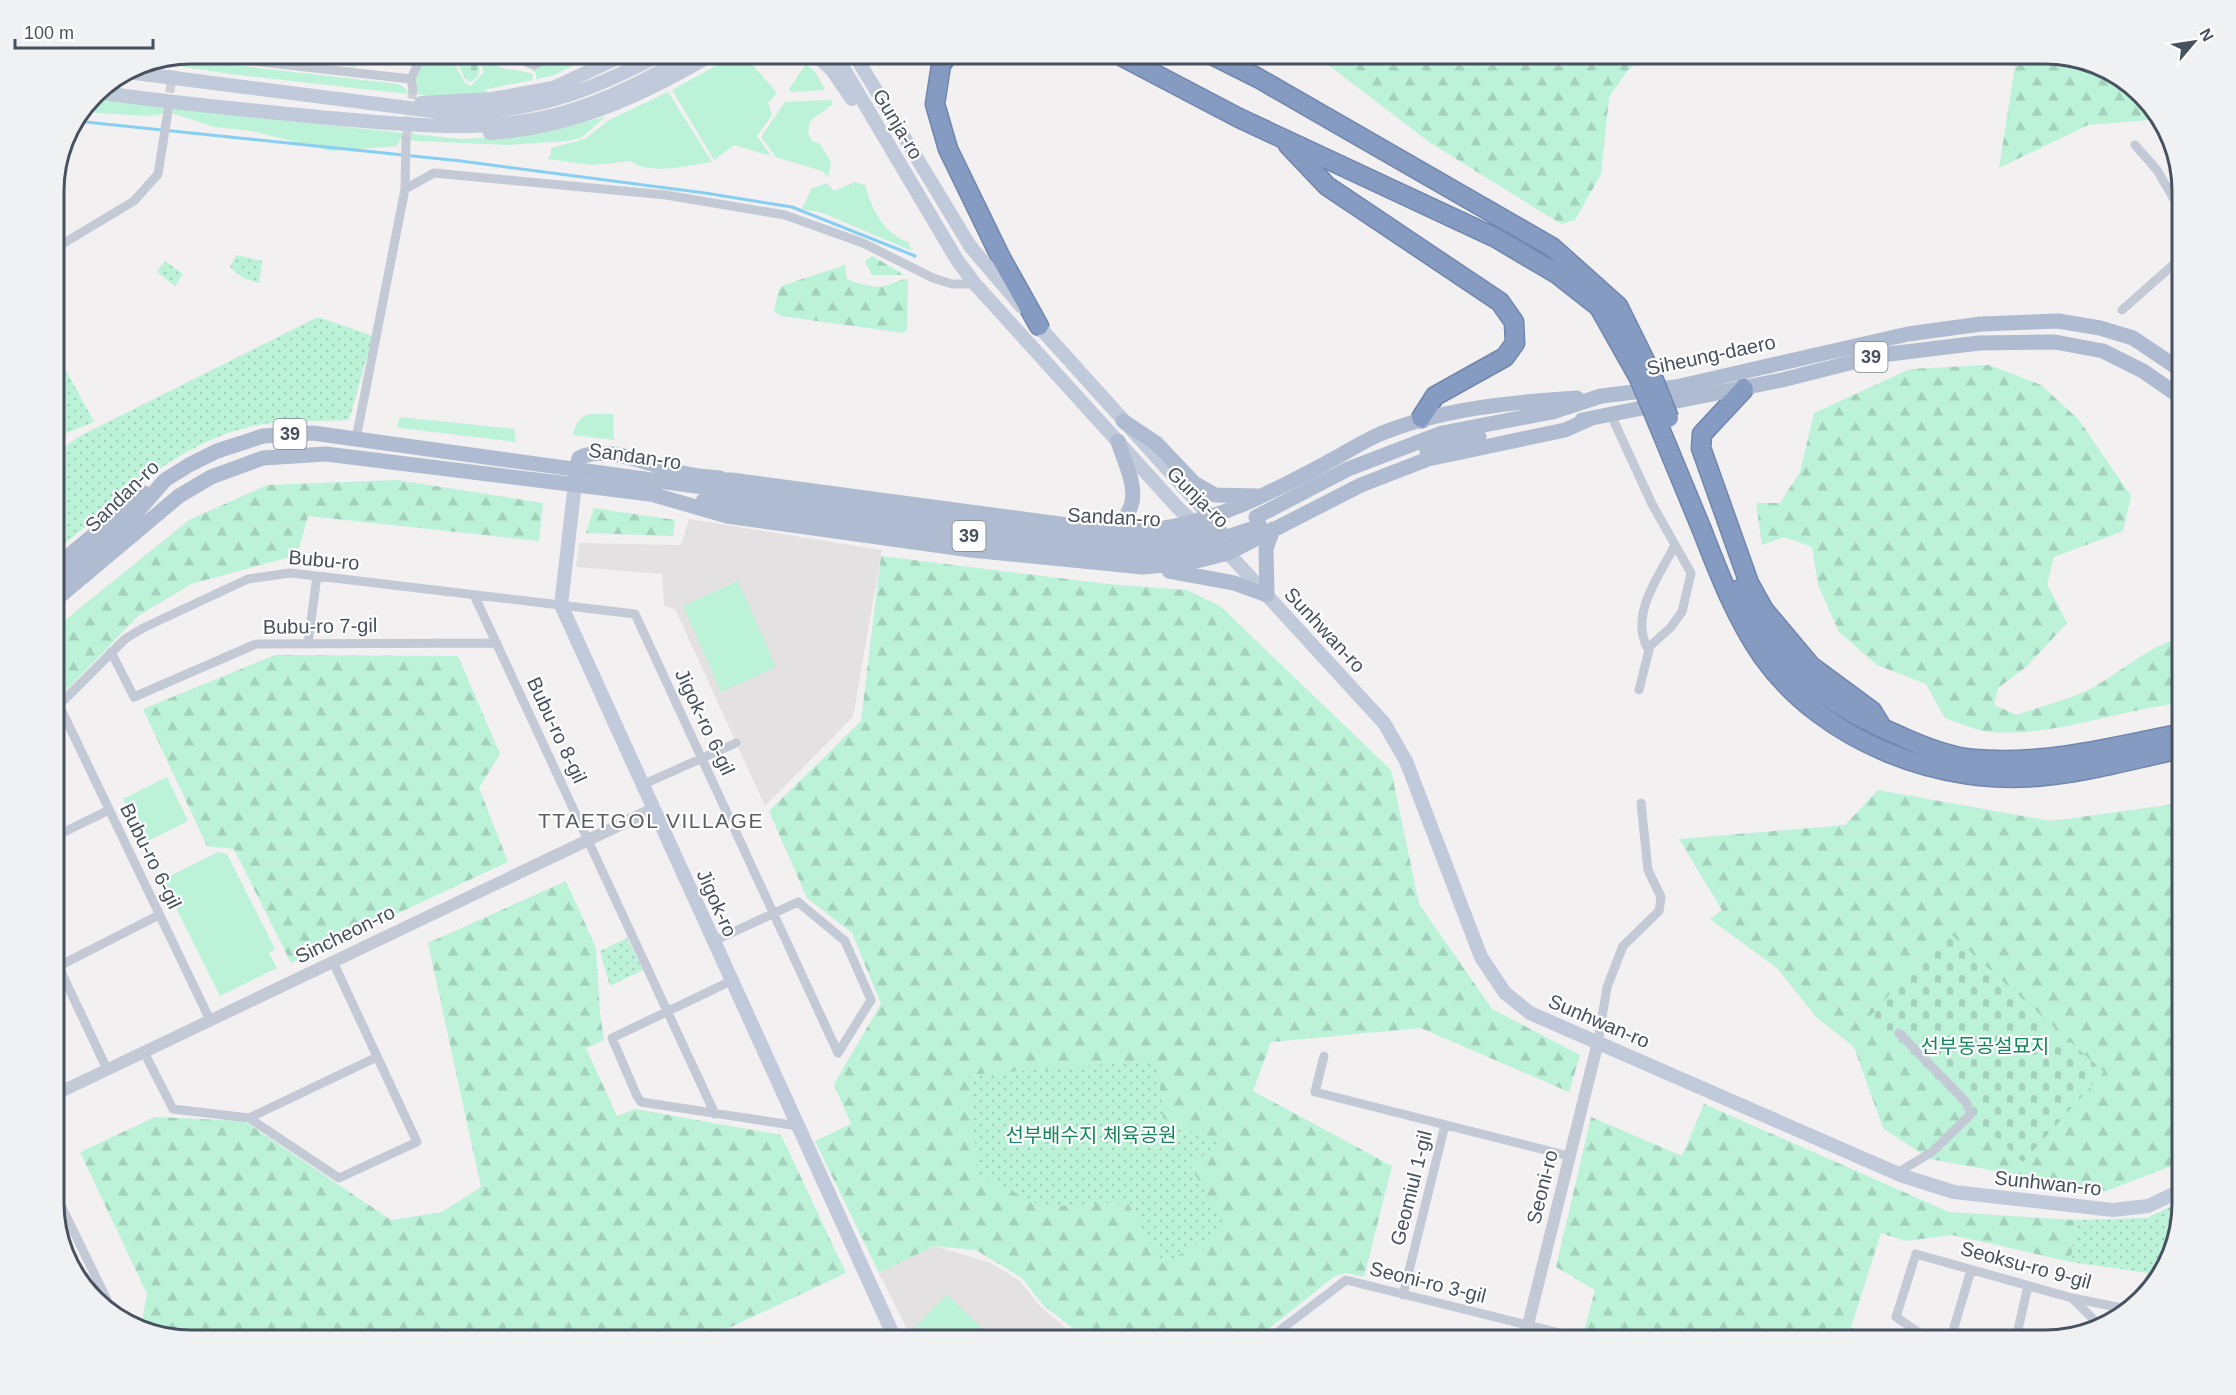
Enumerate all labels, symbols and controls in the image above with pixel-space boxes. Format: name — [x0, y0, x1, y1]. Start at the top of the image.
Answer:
scale bar — [15, 12, 153, 50]
north arrow — [2164, 12, 2224, 72]
text: 100 m — [24, 23, 74, 43]
text: N — [2196, 26, 2217, 44]
street label: Gunja-ro — [869, 85, 927, 163]
street label: Siheung-daero — [1645, 331, 1777, 379]
road number: 39 — [1854, 342, 1888, 372]
road number: 39 — [274, 419, 306, 449]
street label: Sandan-ro — [587, 439, 683, 473]
street label: Sandan-ro — [81, 456, 163, 536]
street label: Gunja-ro — [1163, 462, 1233, 532]
street label: Sandan-ro — [1067, 504, 1161, 530]
road number: 39 — [952, 521, 986, 551]
street label: Bubu-ro — [288, 546, 360, 574]
street label: Sunhwan-ro — [1280, 583, 1370, 677]
street label: Bubu-ro 7-gil — [263, 614, 377, 638]
street label: Jigok-ro 6-gil — [671, 665, 739, 779]
street label: Bubu-ro 8-gil — [523, 673, 591, 787]
street label: Bubu-ro 6-gil — [116, 800, 186, 912]
district label: TTAETGOL VILLAGE — [538, 809, 764, 832]
street label: Jigok-ro — [692, 866, 742, 940]
street label: Sincheon-ro — [292, 900, 398, 968]
street label: Sunhwan-ro — [1545, 990, 1653, 1052]
park label: 선부동공설묘지 — [1921, 1035, 2049, 1057]
park label: 선부배수지 체육공원 — [1005, 1124, 1177, 1146]
street label: Geomiul 1-gil — [1386, 1128, 1436, 1248]
street label: Seoni-ro — [1522, 1148, 1562, 1226]
street label: Sunhwan-ro — [1993, 1166, 2103, 1200]
street label: Seoksu-ro 9-gil — [1958, 1237, 2094, 1293]
street label: Seoni-ro 3-gil — [1368, 1257, 1488, 1307]

